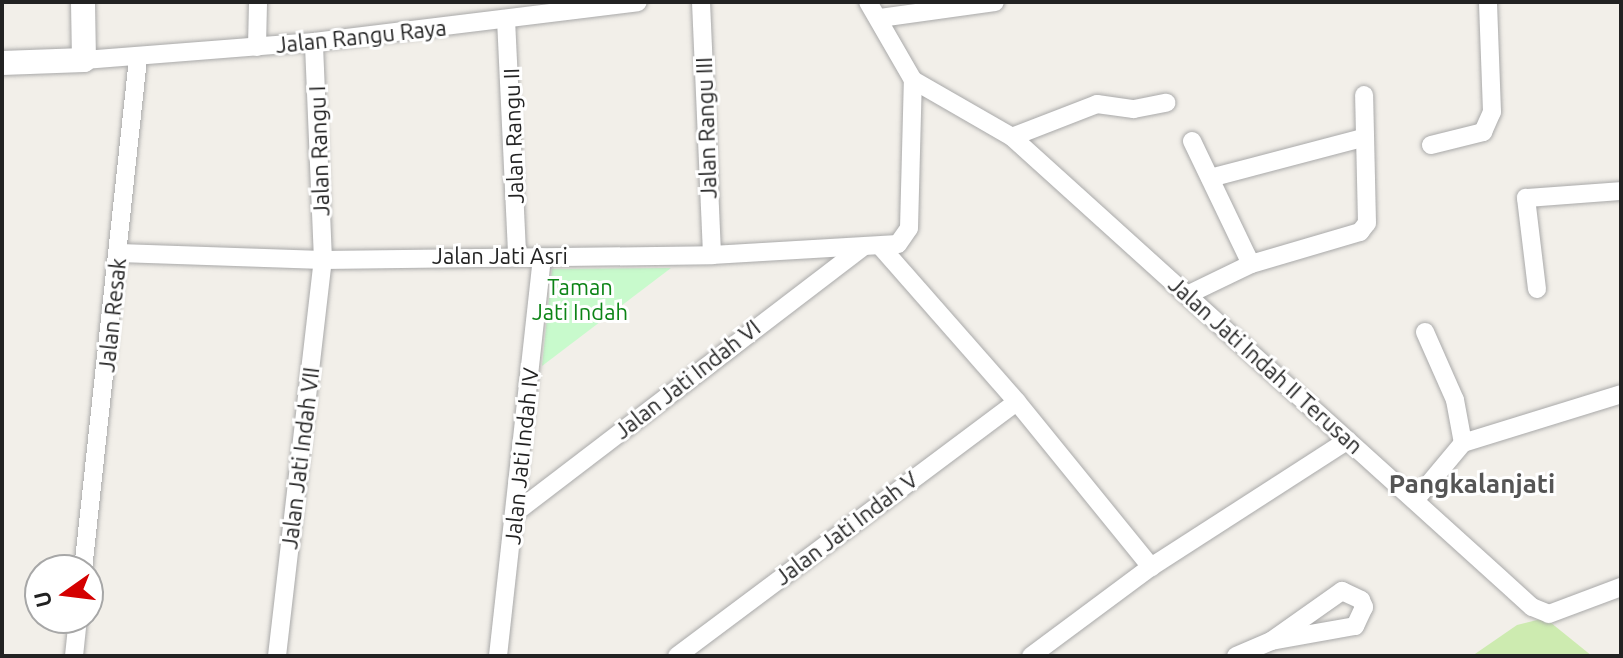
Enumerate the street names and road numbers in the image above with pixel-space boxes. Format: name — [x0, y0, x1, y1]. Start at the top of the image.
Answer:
street label: Jalan Rangu Raya — [274, 14, 448, 58]
street label: Jalan Rangu III — [690, 57, 722, 199]
street label: Jalan Rangu II — [497, 68, 529, 204]
street label: Jalan Rangu I — [304, 85, 334, 217]
street label: Jalan Jati Asri — [432, 243, 568, 269]
street label: Jalan Resak — [93, 257, 131, 373]
street label: Jalan Jati Indah II Terusan — [1164, 271, 1368, 459]
street label: Jalan Jati Indah VI — [609, 314, 765, 444]
street label: Jalan Jati Indah VII — [276, 365, 324, 551]
street label: Jalan Jati Indah IV — [499, 366, 543, 546]
street label: Jalan Jati Indah V — [769, 466, 923, 590]

